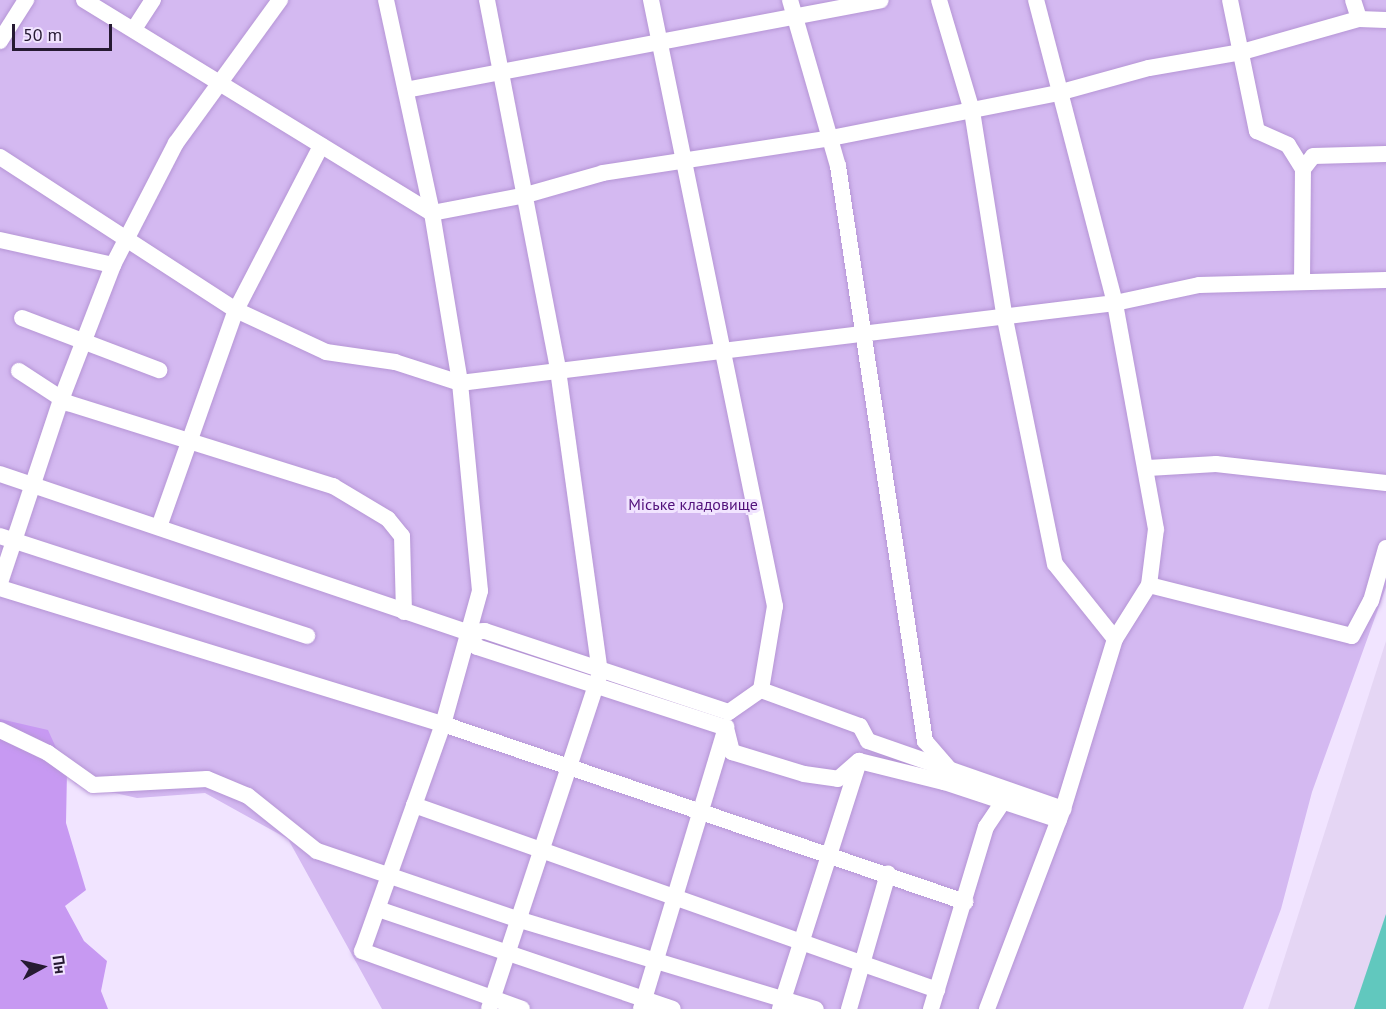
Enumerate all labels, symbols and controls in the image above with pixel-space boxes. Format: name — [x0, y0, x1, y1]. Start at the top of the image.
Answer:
scale bar — [15, 12, 116, 50]
text: 50 m — [23, 23, 62, 46]
park label: Міське кладовище — [628, 494, 758, 514]
north arrow — [12, 937, 72, 997]
text: Пн — [49, 954, 71, 975]

